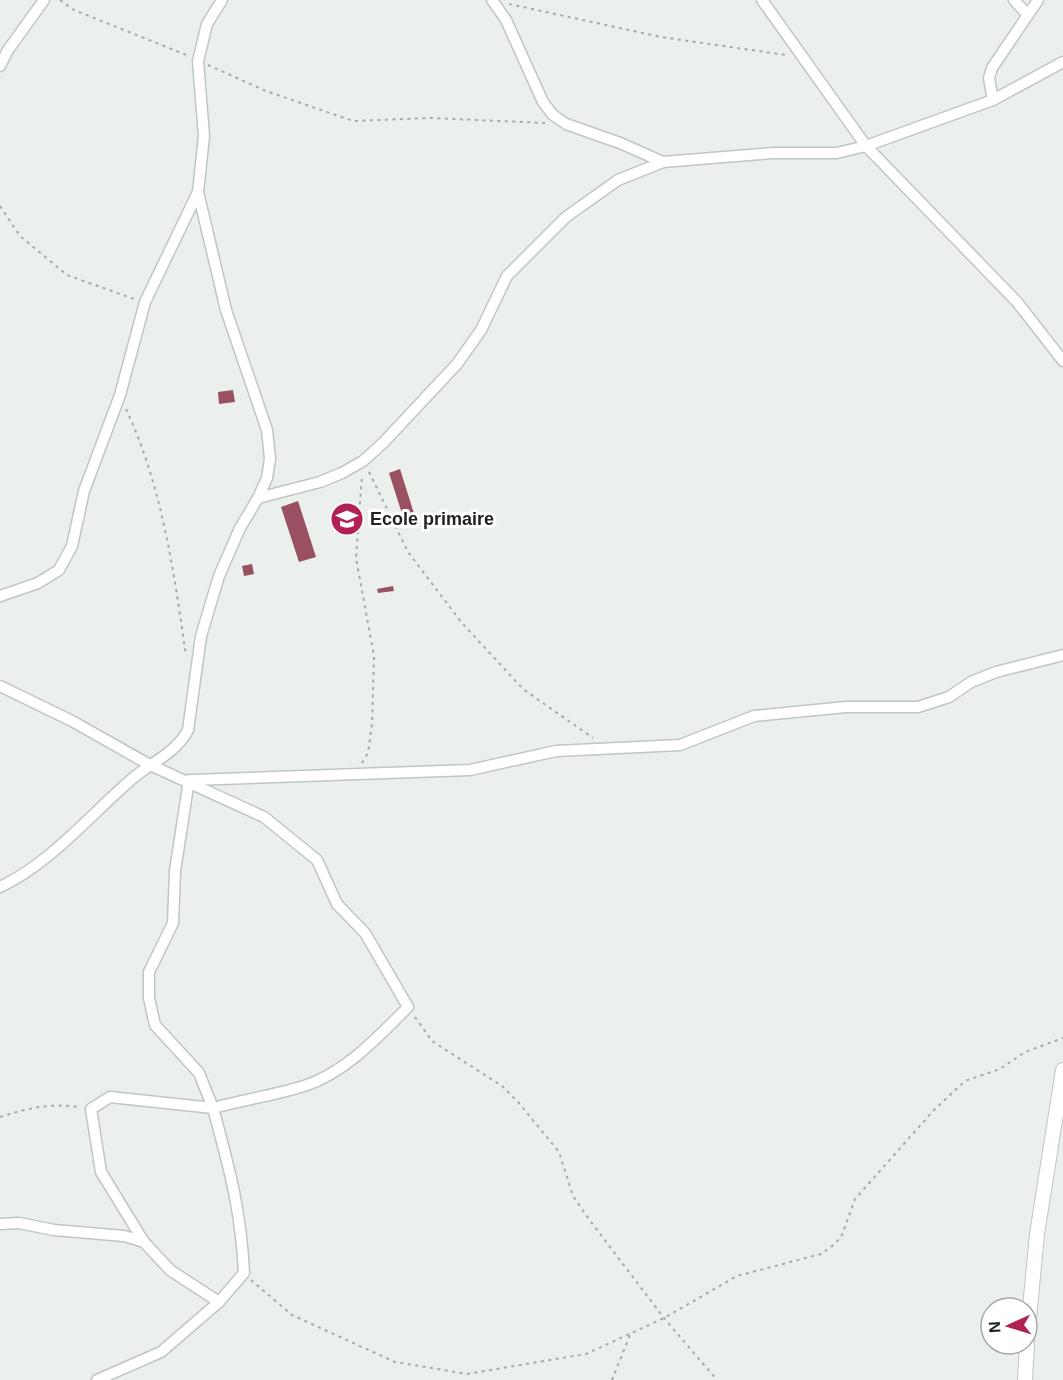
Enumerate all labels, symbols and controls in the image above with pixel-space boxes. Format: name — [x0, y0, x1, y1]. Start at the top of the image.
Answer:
school or university icon: Ecole primaire — [329, 501, 365, 537]
place label: Ecole primaire — [370, 509, 494, 529]
north arrow — [979, 1296, 1039, 1356]
text: N — [986, 1321, 1003, 1333]

